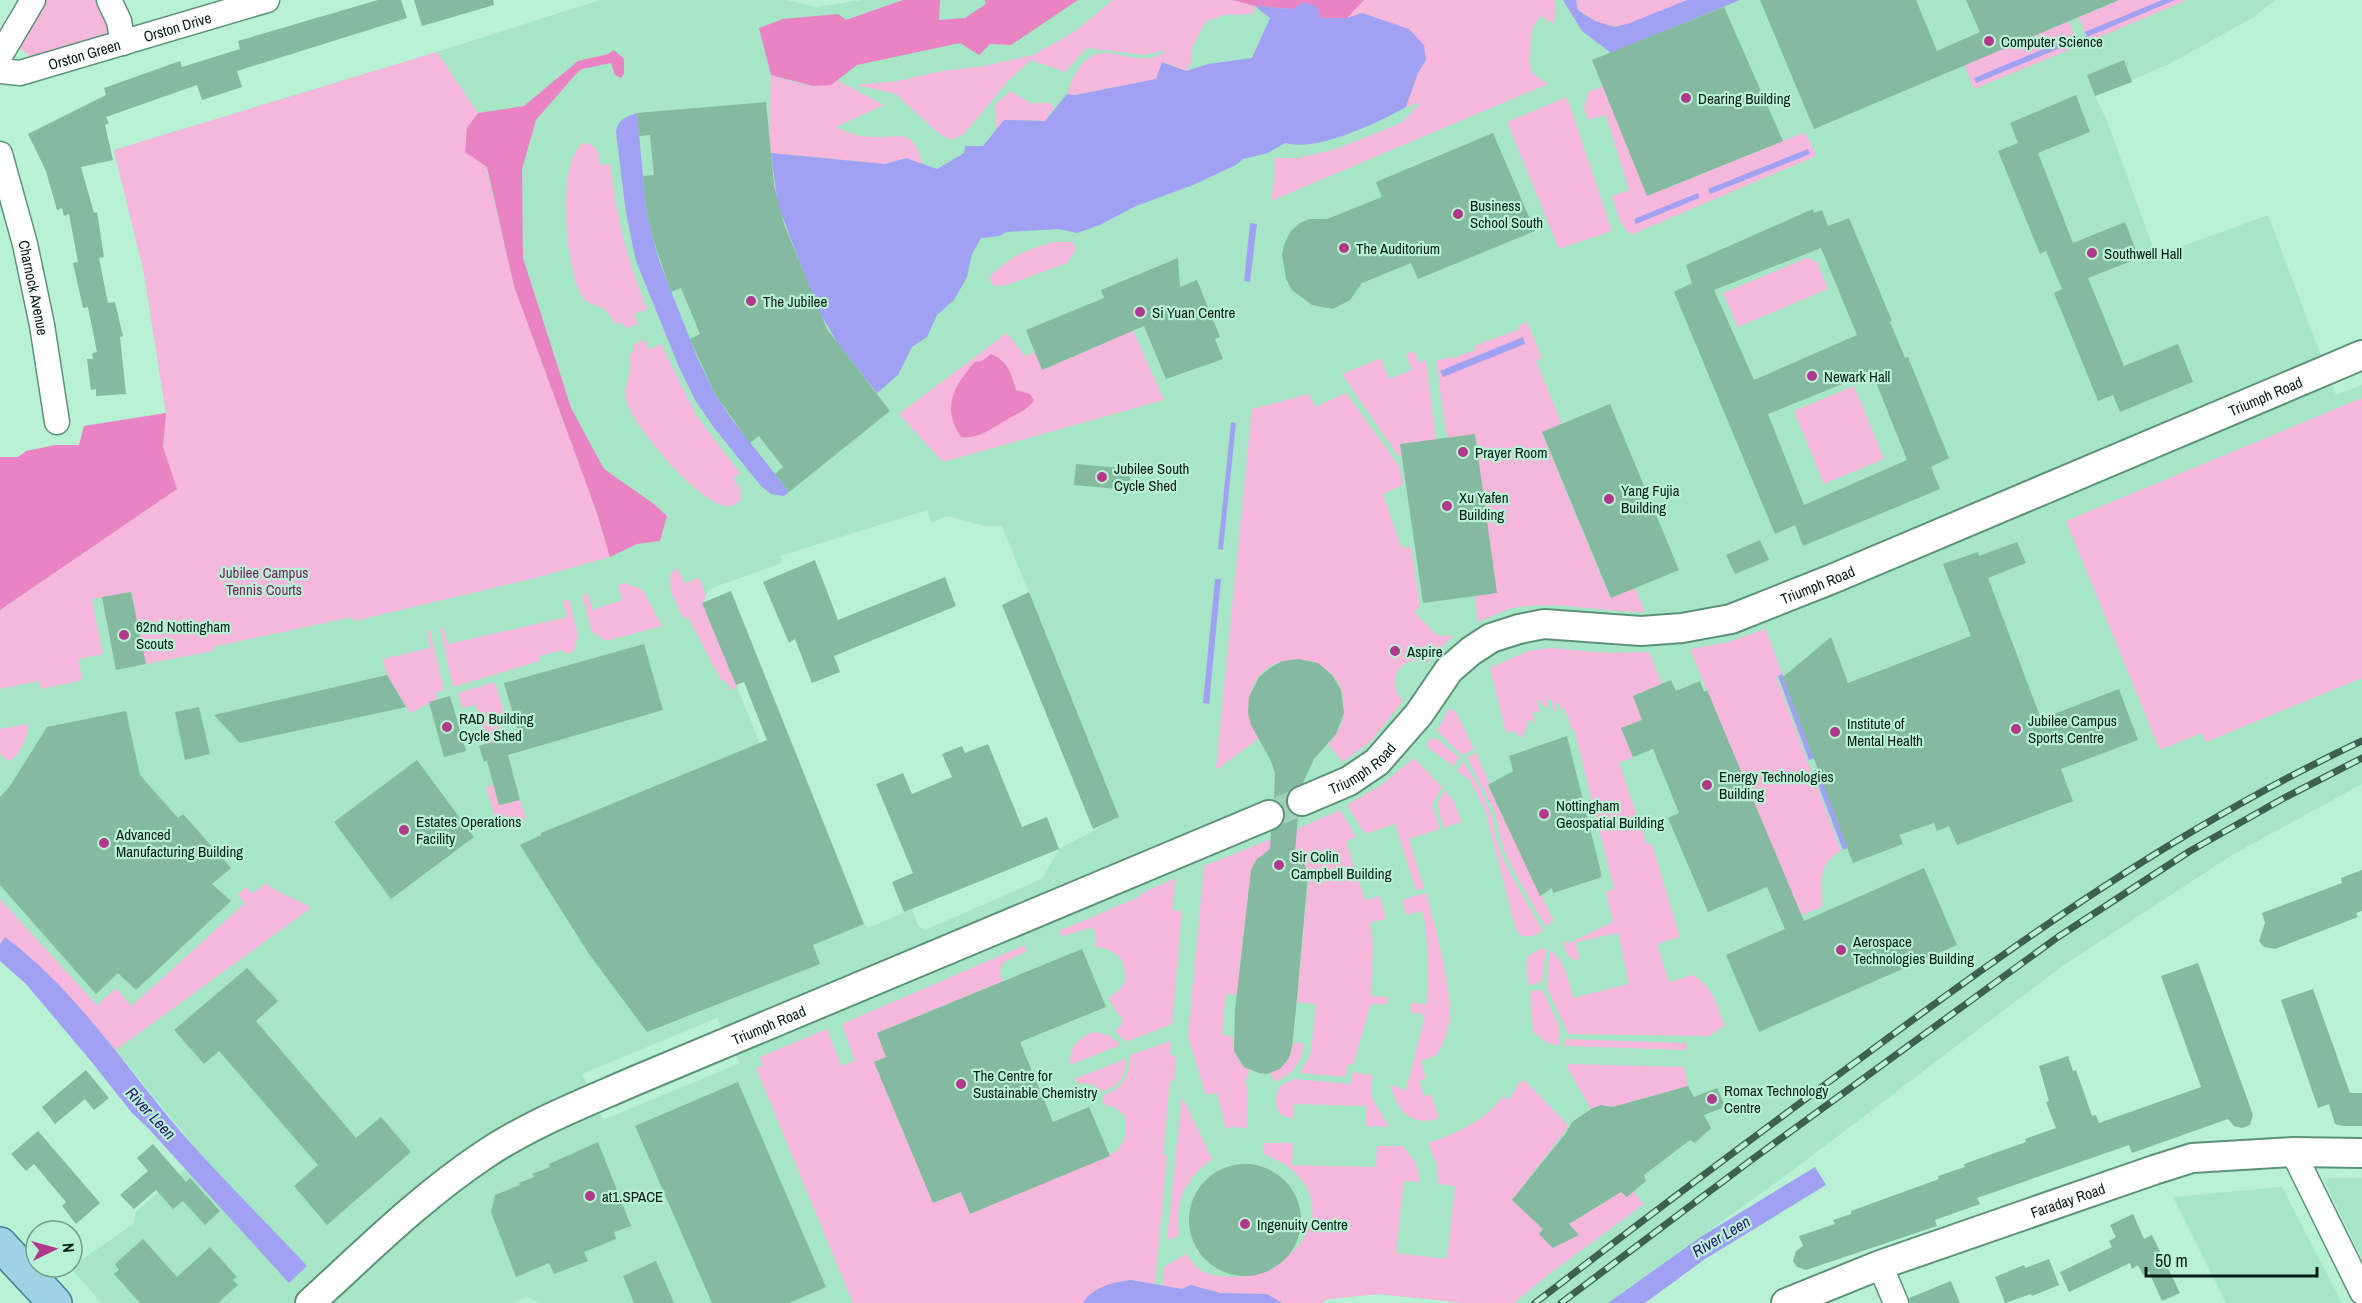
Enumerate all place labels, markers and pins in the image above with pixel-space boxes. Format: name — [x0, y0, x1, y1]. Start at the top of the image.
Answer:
place label: Computer Science — [2001, 31, 2103, 52]
marker: Computer Science — [1982, 34, 1996, 48]
place label: Dearing Building — [1698, 88, 1790, 109]
marker: Dearing Building — [1679, 91, 1693, 105]
place label: Business School South — [1470, 195, 1543, 233]
marker: Business School South — [1451, 207, 1465, 221]
place label: The Auditorium — [1356, 238, 1440, 259]
marker: The Auditorium — [1337, 241, 1351, 255]
place label: Southwell Hall — [2104, 243, 2182, 264]
marker: Southwell Hall — [2085, 246, 2099, 260]
place label: The Jubilee — [763, 291, 827, 312]
marker: The Jubilee — [744, 294, 758, 308]
place label: Si Yuan Centre — [1152, 302, 1235, 323]
marker: Si Yuan Centre — [1133, 305, 1147, 319]
place label: Newark Hall — [1824, 366, 1890, 387]
marker: Newark Hall — [1805, 369, 1819, 383]
place label: Prayer Room — [1475, 442, 1547, 463]
marker: Prayer Room — [1456, 445, 1470, 459]
place label: Jubilee South Cycle Shed — [1114, 458, 1189, 496]
marker: Jubilee South Cycle Shed — [1095, 470, 1109, 484]
place label: Yang Fujia Building — [1621, 480, 1680, 518]
place label: Xu Yafen Building — [1459, 487, 1509, 525]
marker: Yang Fujia Building — [1602, 492, 1616, 506]
marker: Xu Yafen Building — [1440, 499, 1454, 513]
place label: 62nd Nottingham Scouts — [136, 616, 230, 654]
marker: 62nd Nottingham Scouts — [117, 628, 131, 642]
place label: Aspire — [1406, 641, 1443, 662]
marker: Aspire — [1388, 644, 1402, 658]
place label: RAD Building Cycle Shed — [459, 708, 534, 746]
place label: Jubilee Campus Sports Centre — [2028, 710, 2117, 748]
place label: Institute of Mental Health — [1847, 713, 1923, 751]
marker: RAD Building Cycle Shed — [440, 720, 454, 734]
marker: Jubilee Campus Sports Centre — [2009, 722, 2023, 736]
marker: Institute of Mental Health — [1828, 725, 1842, 739]
place label: Energy Technologies Building — [1719, 766, 1834, 804]
marker: Energy Technologies Building — [1700, 778, 1714, 792]
place label: Nottingham Geospatial Building — [1556, 795, 1664, 833]
marker: Nottingham Geospatial Building — [1537, 807, 1551, 821]
place label: Estates Operations Facility — [416, 811, 521, 849]
marker: Estates Operations Facility — [397, 823, 411, 837]
place label: Advanced Manufacturing Building — [115, 824, 243, 862]
marker: Advanced Manufacturing Building — [97, 836, 111, 850]
place label: Sir Colin Campbell Building — [1291, 846, 1392, 884]
marker: Sir Colin Campbell Building — [1272, 858, 1286, 872]
place label: Aerospace Technologies Building — [1852, 931, 1974, 969]
marker: Aerospace Technologies Building — [1834, 943, 1848, 957]
place label: The Centre for Sustainable Chemistry — [973, 1065, 1098, 1103]
marker: The Centre for Sustainable Chemistry — [954, 1077, 968, 1091]
place label: Romax Technology Centre — [1724, 1080, 1829, 1118]
marker: Romax Technology Centre — [1705, 1092, 1719, 1106]
place label: at1.SPACE — [602, 1186, 663, 1207]
marker: at1.SPACE — [583, 1189, 597, 1203]
place label: Ingenuity Centre — [1257, 1214, 1348, 1235]
marker: Ingenuity Centre — [1238, 1217, 1252, 1231]

